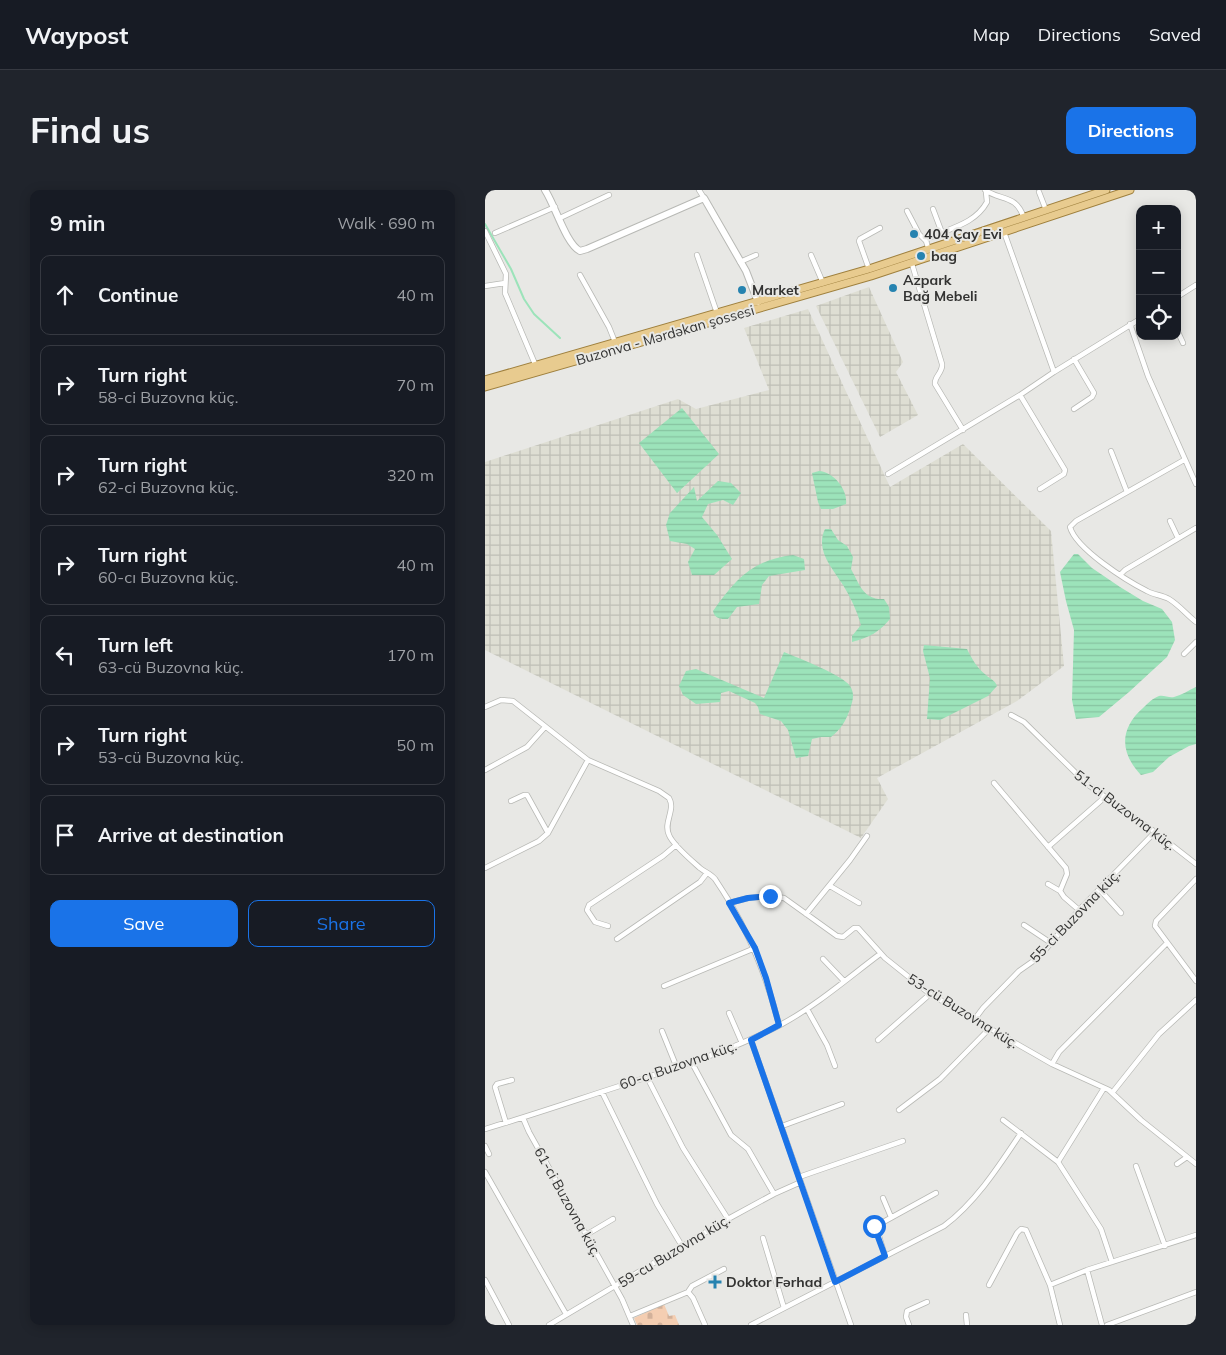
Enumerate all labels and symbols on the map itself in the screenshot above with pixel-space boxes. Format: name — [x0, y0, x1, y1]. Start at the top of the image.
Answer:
place label: 404 Çay Evi — [924, 225, 1002, 243]
marker: 404 Çay Evi — [908, 228, 920, 240]
place label: bag — [931, 247, 957, 265]
marker: bag — [915, 250, 927, 262]
place label: Azpark Bağ Mebeli — [903, 271, 977, 305]
place label: Market — [752, 281, 800, 299]
marker: Azpark Bağ Mebeli — [887, 282, 899, 294]
marker: Market — [736, 284, 748, 296]
street label: Buzonva - Mərdəkan şossesi — [574, 301, 756, 369]
street label: 51-ci Buzovna küç. — [1071, 766, 1179, 854]
street label: 55-ci Buzovna küç. — [1026, 866, 1124, 966]
route end — [759, 885, 782, 908]
street label: 53-cü Buzovna küç. — [904, 970, 1022, 1052]
street label: 60-cı Buzovna küç. — [617, 1037, 739, 1093]
street label: 61-ci Buzovna küç. — [530, 1144, 606, 1260]
street label: 59-cu Buzovna küç. — [615, 1210, 733, 1292]
route start — [863, 1215, 886, 1238]
place label: Doktor Fərhad — [726, 1273, 822, 1291]
marker: Doktor Fərhad — [708, 1275, 722, 1289]

